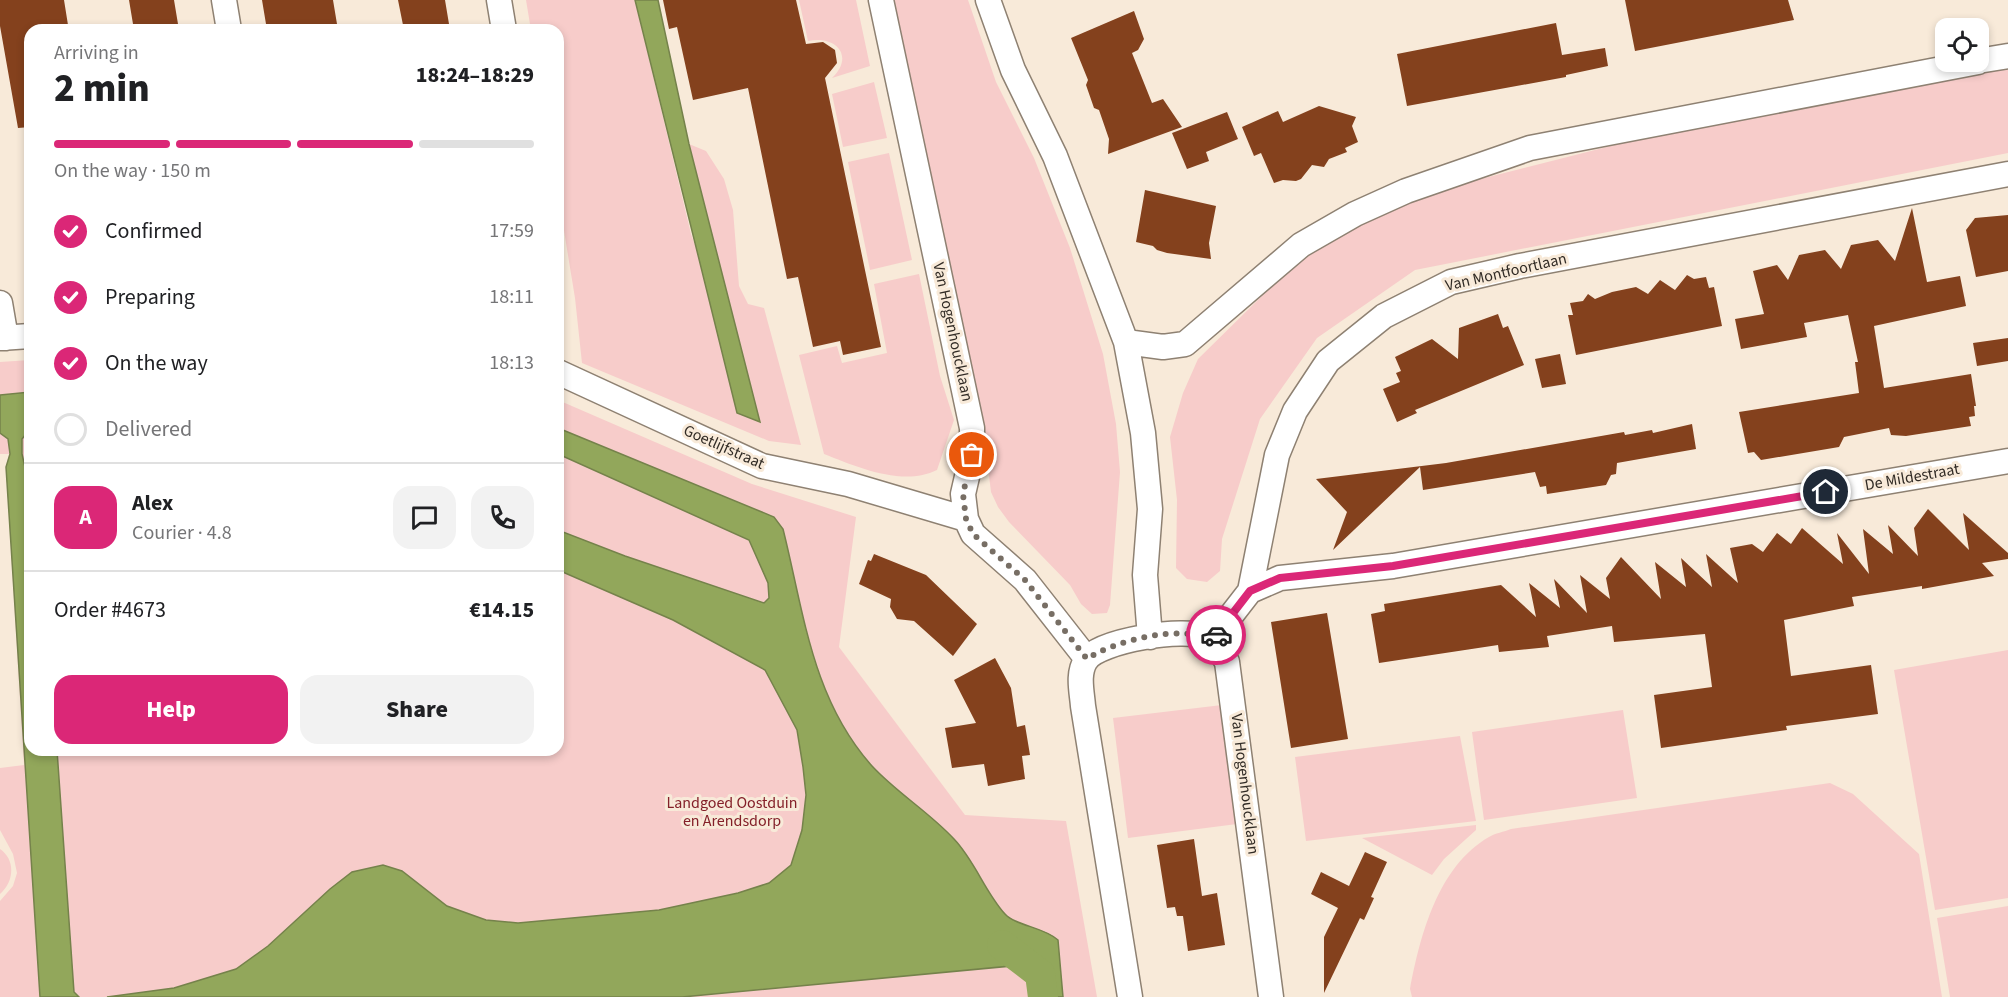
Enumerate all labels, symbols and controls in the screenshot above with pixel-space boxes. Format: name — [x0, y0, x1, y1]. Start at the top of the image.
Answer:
map controls — [1935, 18, 1989, 72]
button: locate — [1935, 18, 1989, 72]
text: Arriving in — [54, 39, 139, 67]
text: 18:24–18:29 — [416, 59, 534, 91]
text: 2 min — [54, 61, 150, 117]
text: On the way · 150 m — [54, 157, 211, 185]
icon: check — [54, 215, 87, 248]
text: Confirmed — [105, 215, 202, 247]
text: 17:59 — [489, 217, 534, 245]
street label: Van Montfoortlaan — [1443, 247, 1569, 297]
street label: Van Hogenhoucklaan — [927, 260, 979, 404]
icon: check — [54, 281, 87, 314]
text: Preparing — [105, 281, 195, 313]
text: 18:11 — [489, 283, 534, 311]
icon: check — [54, 347, 87, 380]
text: On the way — [105, 347, 208, 379]
text: 18:13 — [489, 349, 534, 377]
text: Delivered — [105, 413, 192, 445]
street label: Goetlijfstraat — [680, 419, 769, 475]
pin — [946, 429, 997, 480]
icon: bag — [955, 438, 988, 471]
street label: De Mildestraat — [1863, 458, 1962, 496]
pin — [1800, 466, 1851, 517]
icon: home — [1809, 475, 1842, 508]
button: chat — [393, 486, 456, 549]
button: phone — [471, 486, 534, 549]
text: Alex — [132, 487, 173, 519]
text: A — [79, 501, 92, 533]
text: Courier · 4.8 — [132, 519, 232, 547]
text: Order #4673 — [54, 594, 166, 626]
text: €14.15 — [469, 594, 534, 626]
courier — [1186, 605, 1246, 665]
icon: car — [1200, 619, 1233, 652]
button: Help — [54, 675, 288, 744]
button: Share — [300, 675, 534, 744]
street label: Van Hogenhoucklaan — [1225, 712, 1265, 856]
park label: Landgoed Oostduin en Arendsdorp — [666, 792, 798, 832]

